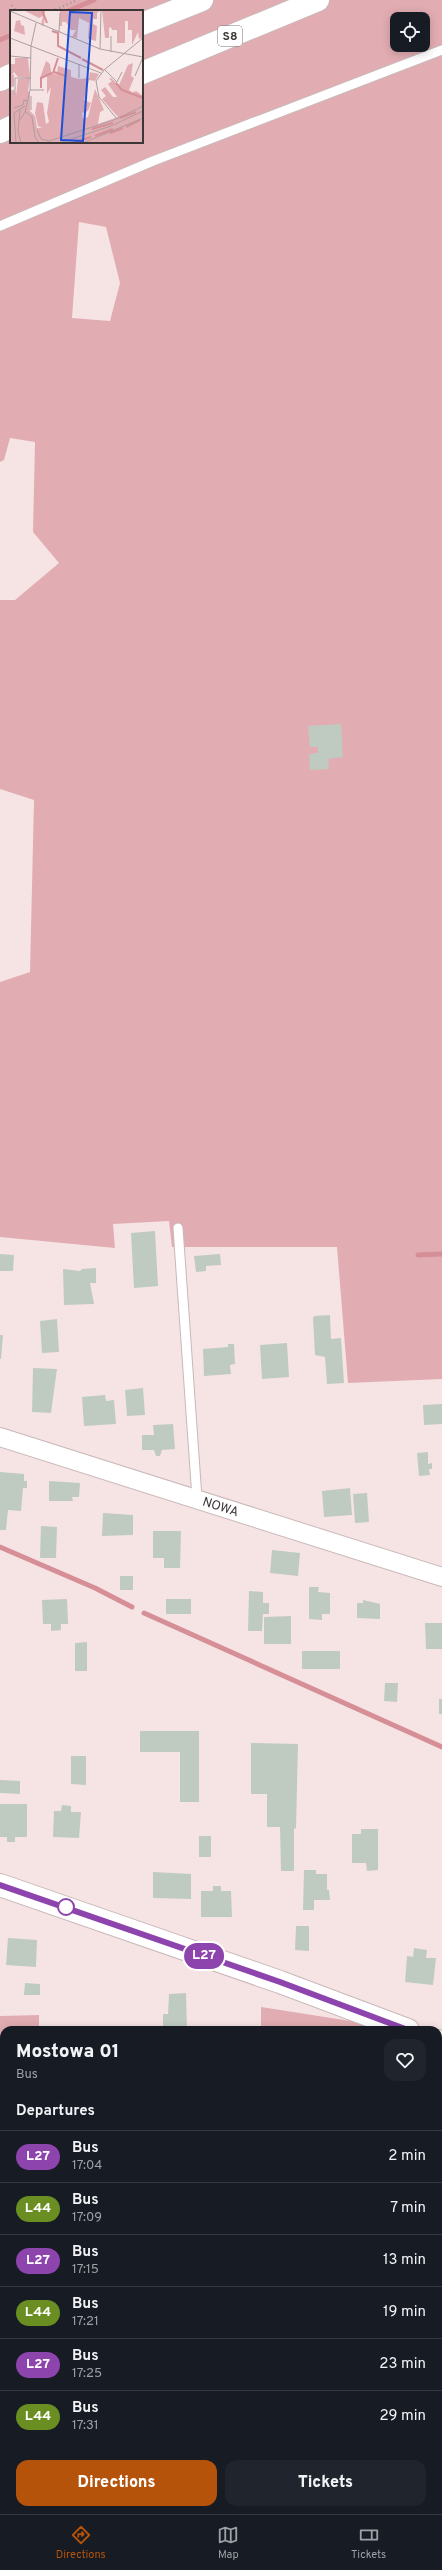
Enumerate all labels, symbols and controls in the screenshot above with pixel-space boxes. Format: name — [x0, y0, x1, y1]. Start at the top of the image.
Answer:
inset map — [10, 10, 143, 143]
map controls — [390, 12, 430, 52]
button: locate — [390, 12, 430, 52]
road number: S8 — [218, 26, 242, 46]
street label: NOWA — [200, 1495, 241, 1521]
unlabelled marker — [57, 1898, 75, 1916]
line badge: L27 — [181, 1943, 227, 1969]
text: L27 — [192, 1947, 216, 1964]
button: heart — [384, 2039, 426, 2081]
text: Mostowa 01 — [16, 2040, 120, 2064]
text: Bus — [16, 2067, 38, 2083]
text: Departures — [16, 2102, 95, 2121]
text: Bus — [72, 2139, 99, 2158]
text: 2 min — [388, 2147, 426, 2166]
text: L27 — [26, 2148, 50, 2165]
text: 17:04 — [72, 2158, 102, 2174]
text: Bus — [72, 2191, 99, 2210]
text: 7 min — [390, 2199, 426, 2218]
text: L44 — [25, 2200, 51, 2217]
text: 17:09 — [72, 2210, 102, 2226]
text: Bus — [72, 2243, 99, 2262]
text: 13 min — [383, 2251, 426, 2270]
text: L27 — [26, 2252, 50, 2269]
text: 17:15 — [72, 2262, 99, 2278]
text: Bus — [72, 2295, 99, 2314]
text: 19 min — [383, 2303, 426, 2322]
text: L44 — [25, 2304, 51, 2321]
text: 17:21 — [72, 2314, 99, 2330]
text: Bus — [72, 2347, 99, 2366]
text: 23 min — [379, 2355, 426, 2374]
text: L27 — [26, 2356, 50, 2373]
text: 17:25 — [72, 2366, 102, 2382]
text: Bus — [72, 2399, 99, 2418]
text: 29 min — [379, 2407, 426, 2426]
text: L44 — [25, 2408, 51, 2425]
text: 17:31 — [72, 2418, 99, 2434]
button: Directions — [16, 2460, 217, 2506]
button: Tickets — [225, 2460, 426, 2506]
tab: Directions — [56, 2524, 106, 2562]
tab: Map — [217, 2524, 239, 2562]
tab: Tickets — [351, 2524, 386, 2562]

